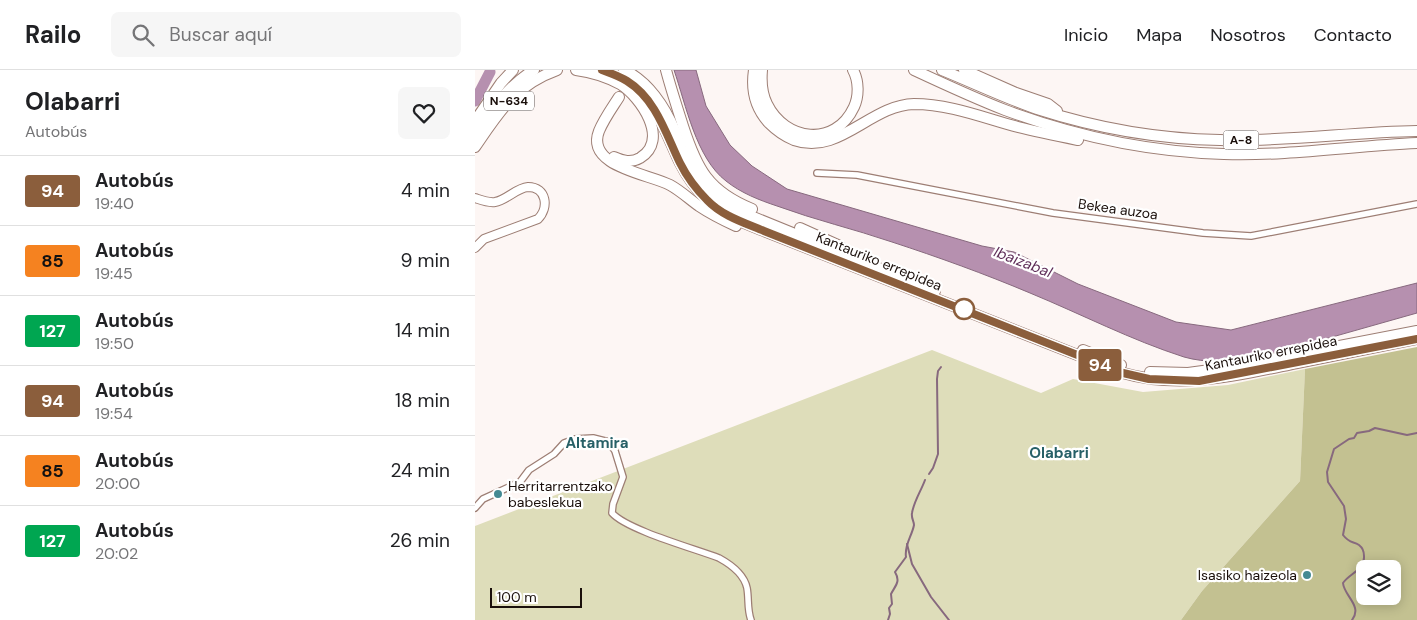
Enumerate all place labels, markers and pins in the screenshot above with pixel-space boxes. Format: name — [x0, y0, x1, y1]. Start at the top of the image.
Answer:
unlabelled marker — [953, 298, 975, 320]
place label: Herritarrentzako babeslekua — [508, 477, 613, 511]
marker: Herritarrentzako babeslekua — [492, 488, 504, 500]
place label: Isasiko haizeola — [1198, 566, 1297, 584]
marker: Isasiko haizeola — [1301, 569, 1313, 581]

